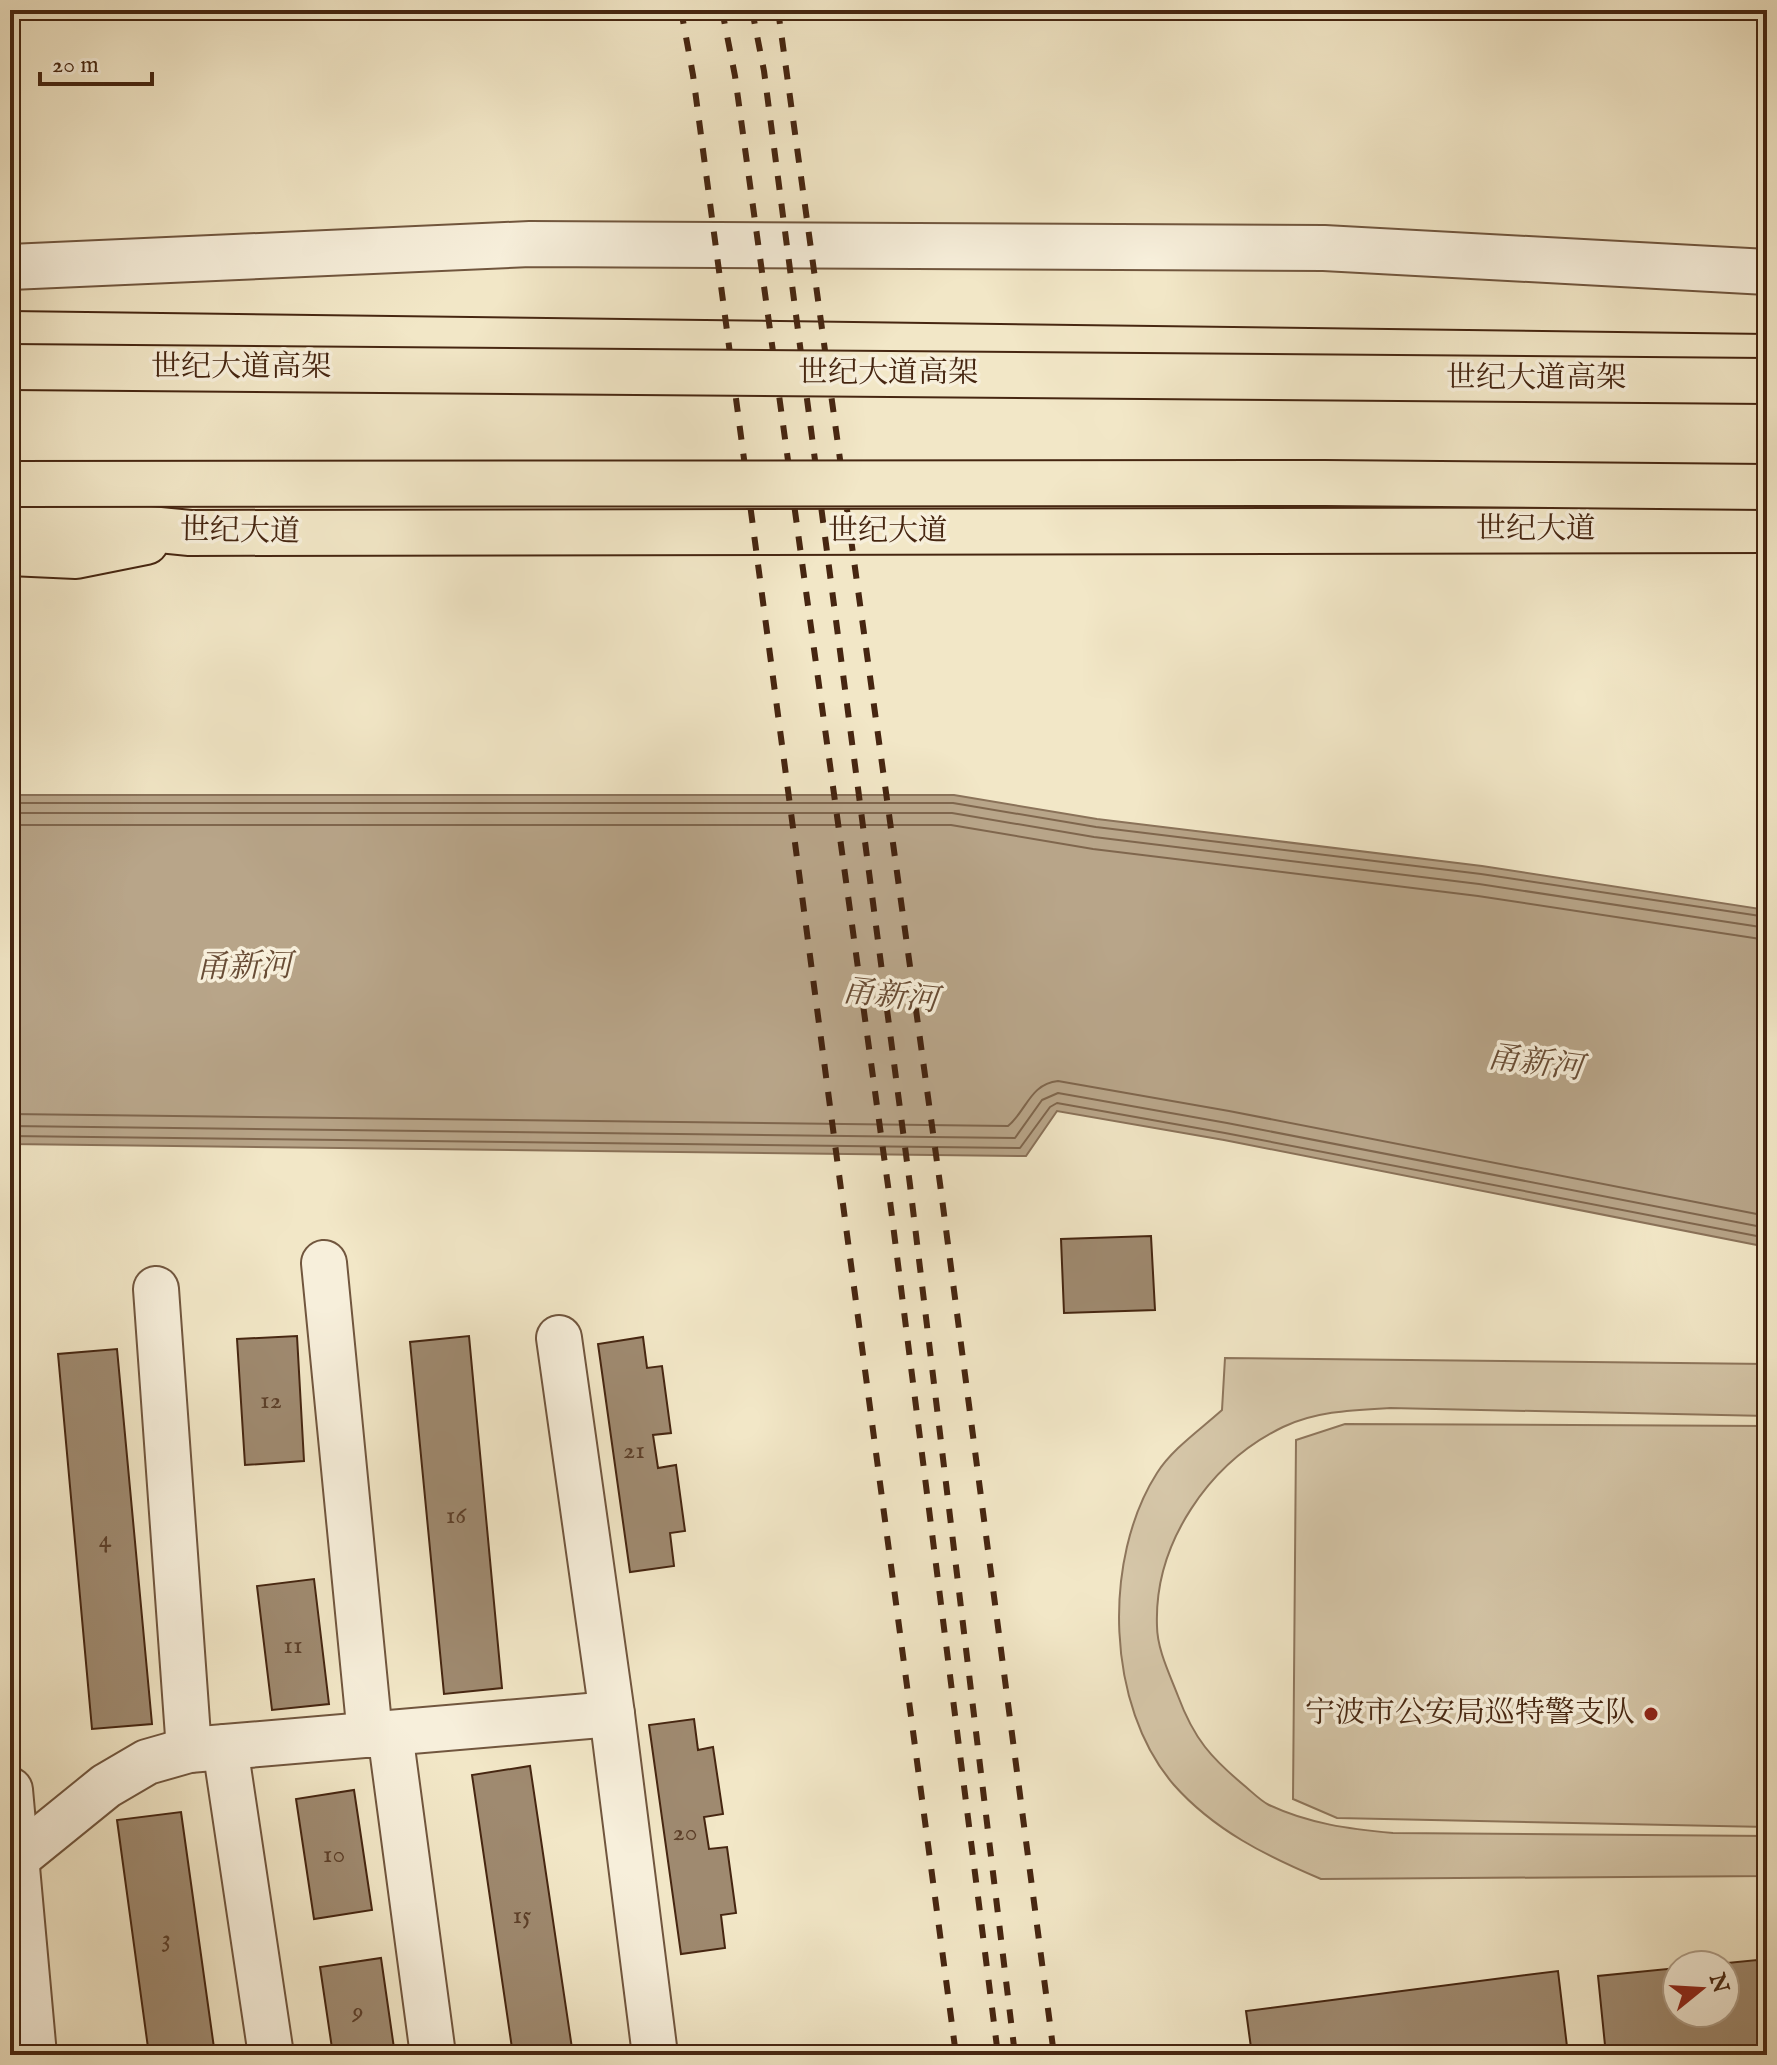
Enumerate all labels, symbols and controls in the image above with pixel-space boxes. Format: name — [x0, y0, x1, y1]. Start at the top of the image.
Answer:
scale bar — [40, 36, 152, 86]
text: 20 m — [52, 50, 99, 81]
street label: 世纪大道高架 — [151, 349, 331, 387]
street label: 世纪大道高架 — [798, 355, 978, 393]
street label: 世纪大道高架 — [1446, 360, 1626, 398]
street label: 世纪大道 — [1476, 511, 1596, 549]
street label: 世纪大道 — [180, 512, 300, 552]
street label: 世纪大道 — [828, 513, 948, 551]
water label: 甬新河 — [196, 947, 297, 989]
water label: 甬新河 — [840, 972, 945, 1023]
water label: 甬新河 — [1485, 1038, 1590, 1091]
house number: 12 — [260, 1384, 282, 1417]
house number: 21 — [623, 1434, 645, 1467]
house number: 16 — [446, 1499, 467, 1532]
house number: 4 — [99, 1523, 112, 1556]
house number: 11 — [283, 1629, 303, 1662]
place label: 宁波市公安局巡特警支队 — [1305, 1695, 1635, 1733]
marker: 宁波市公安局巡特警支队 — [1642, 1705, 1660, 1723]
house number: 20 — [673, 1816, 697, 1849]
house number: 10 — [323, 1838, 345, 1871]
house number: 15 — [512, 1899, 532, 1932]
house number: 3 — [161, 1922, 171, 1955]
north arrow — [1661, 1949, 1741, 2029]
text: N — [1702, 1969, 1734, 1997]
house number: 9 — [351, 1995, 364, 2028]

